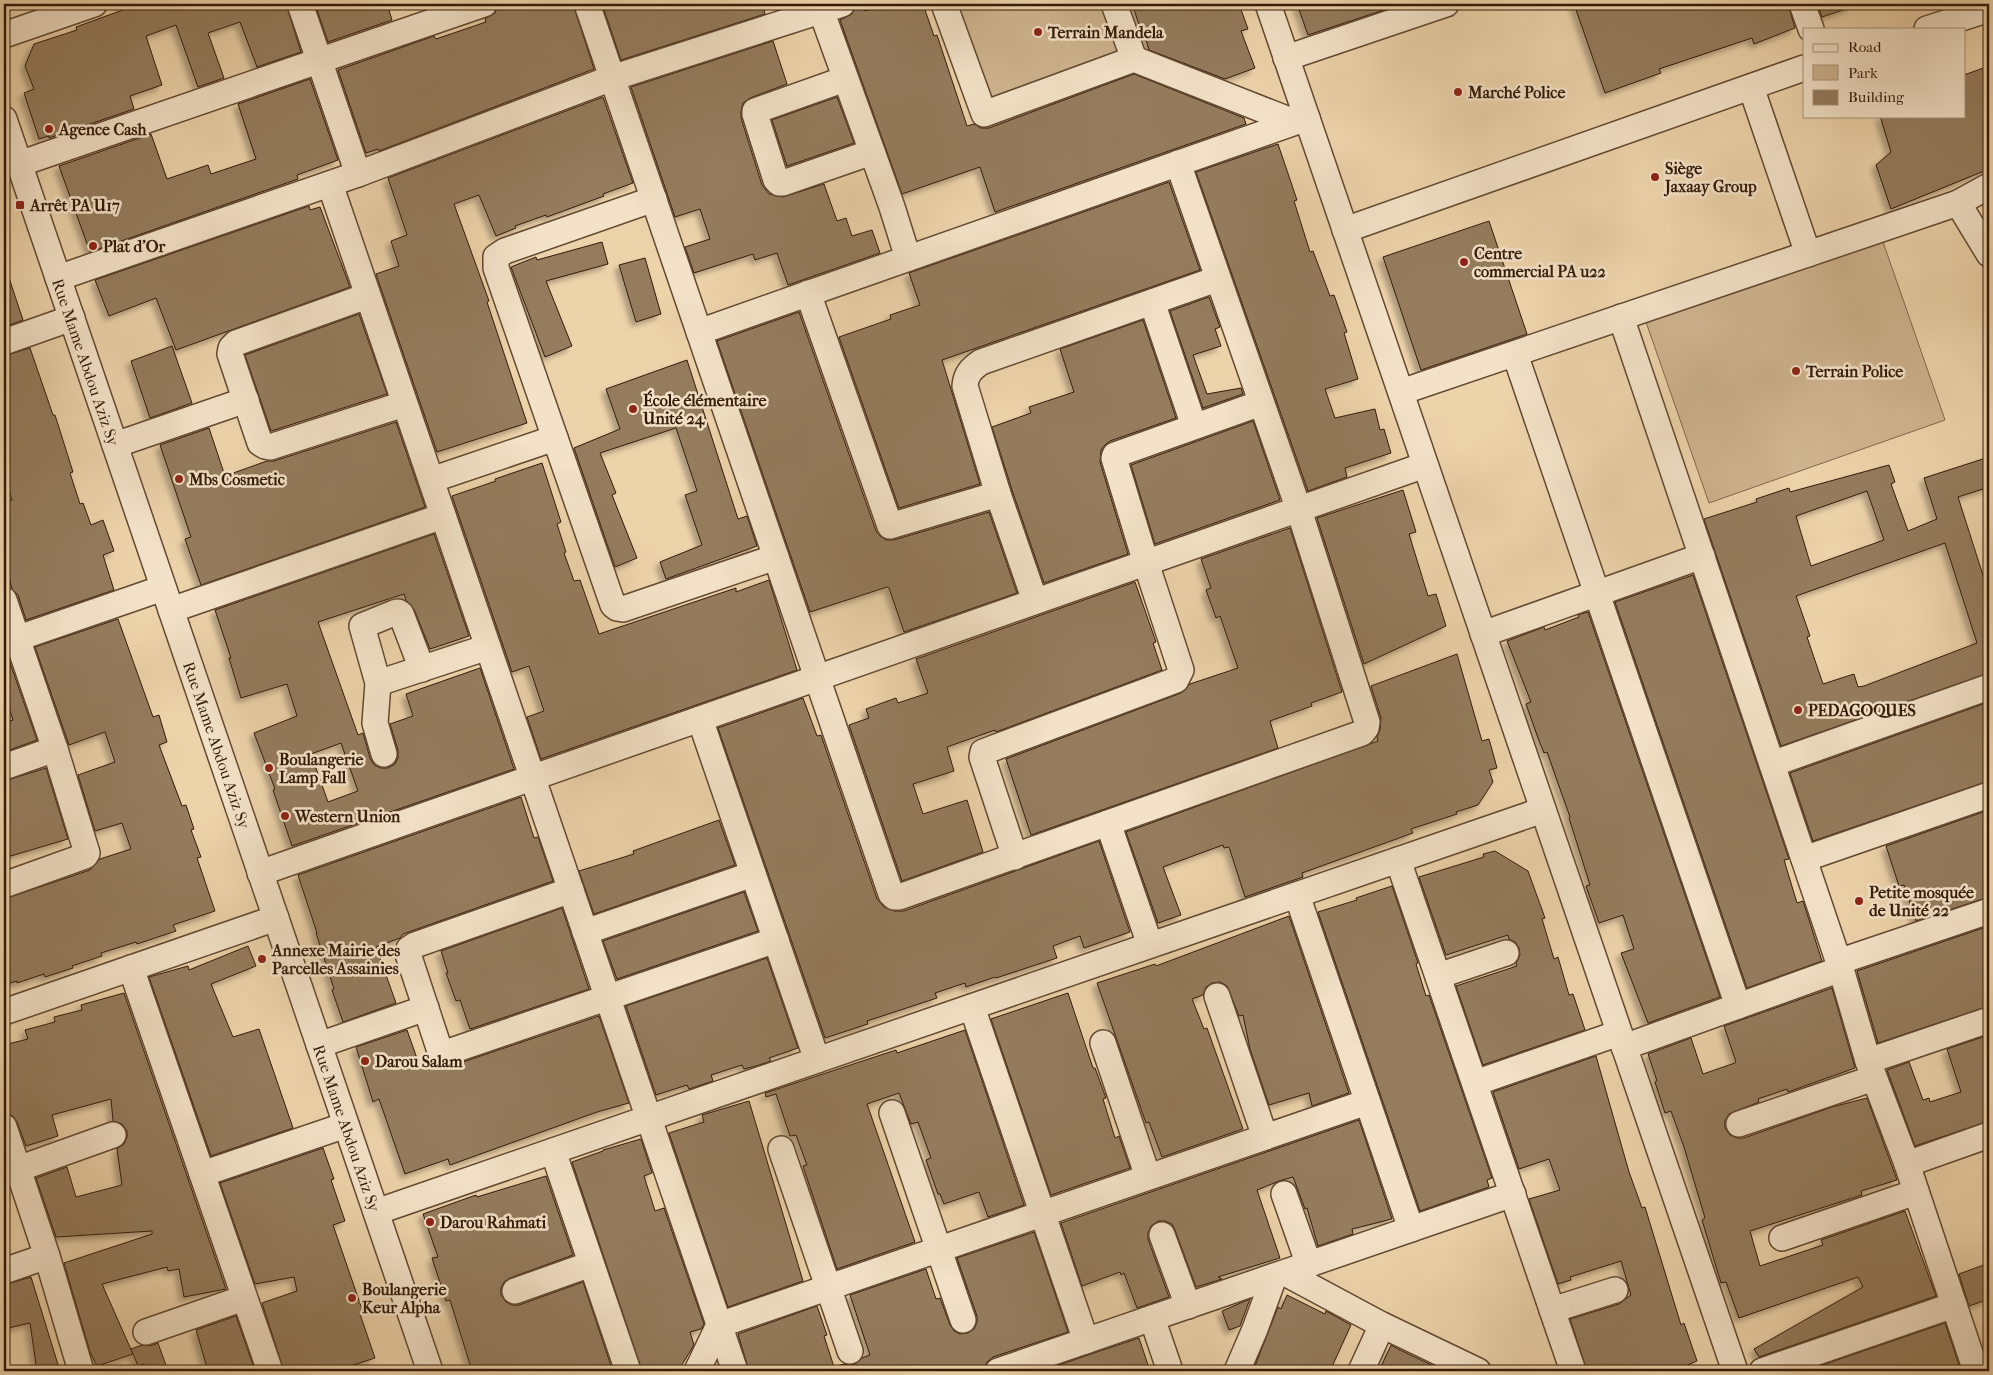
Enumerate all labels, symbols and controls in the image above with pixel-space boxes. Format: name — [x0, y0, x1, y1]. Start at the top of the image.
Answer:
place label: Terrain Mandela — [1047, 23, 1164, 42]
marker: Terrain Mandela — [1032, 26, 1044, 38]
legend — [1803, 28, 1966, 118]
text: Road — [1848, 38, 1882, 56]
text: Park — [1848, 64, 1878, 82]
place label: Marché Police — [1467, 83, 1565, 102]
marker: Marché Police — [1452, 86, 1464, 98]
text: Building — [1848, 88, 1905, 106]
place label: Agence Cash — [58, 120, 147, 140]
marker: Agence Cash — [43, 123, 55, 135]
place label: Siège Jaxaay Group — [1663, 159, 1757, 197]
marker: Siège Jaxaay Group — [1649, 171, 1661, 183]
place label: Arrêt PA U17 — [29, 196, 120, 215]
marker: Arrêt PA U17 — [14, 199, 26, 211]
place label: Plat d'Or — [103, 237, 166, 256]
marker: Plat d'Or — [87, 240, 99, 252]
place label: Centre commercial PA u22 — [1474, 244, 1606, 281]
marker: Centre commercial PA u22 — [1458, 256, 1470, 268]
street label: Rue Mame Abdou Aziz Sy — [48, 276, 123, 449]
place label: Terrain Police — [1805, 362, 1903, 381]
marker: Terrain Police — [1790, 365, 1802, 377]
place label: École élémentaire Unité 24 — [642, 390, 766, 429]
marker: École élémentaire Unité 24 — [627, 403, 639, 415]
place label: Mbs Cosmetic — [188, 470, 285, 489]
marker: Mbs Cosmetic — [173, 473, 185, 485]
street label: Rue Mame Abdou Aziz Sy — [179, 659, 254, 832]
place label: PEDAGOQUES — [1808, 701, 1916, 720]
marker: PEDAGOQUES — [1792, 704, 1804, 716]
place label: Boulangerie Lamp Fall — [279, 750, 363, 788]
marker: Boulangerie Lamp Fall — [263, 762, 275, 774]
place label: Western Union — [294, 807, 401, 826]
marker: Western Union — [279, 810, 291, 822]
place label: Petite mosquée de Unité 22 — [1869, 883, 1974, 920]
marker: Petite mosquée de Unité 22 — [1853, 895, 1865, 907]
place label: Annexe Mairie des Parcelles Assainies — [271, 941, 400, 978]
marker: Annexe Mairie des Parcelles Assainies — [256, 953, 268, 965]
street label: Rue Mame Abdou Aziz Sy — [309, 1042, 384, 1215]
place label: Darou Salam — [375, 1052, 463, 1071]
marker: Darou Salam — [359, 1055, 371, 1067]
place label: Darou Rahmati — [440, 1213, 546, 1232]
marker: Darou Rahmati — [424, 1216, 436, 1228]
place label: Boulangerie Keur Alpha — [362, 1280, 446, 1318]
marker: Boulangerie Keur Alpha — [346, 1292, 358, 1304]

